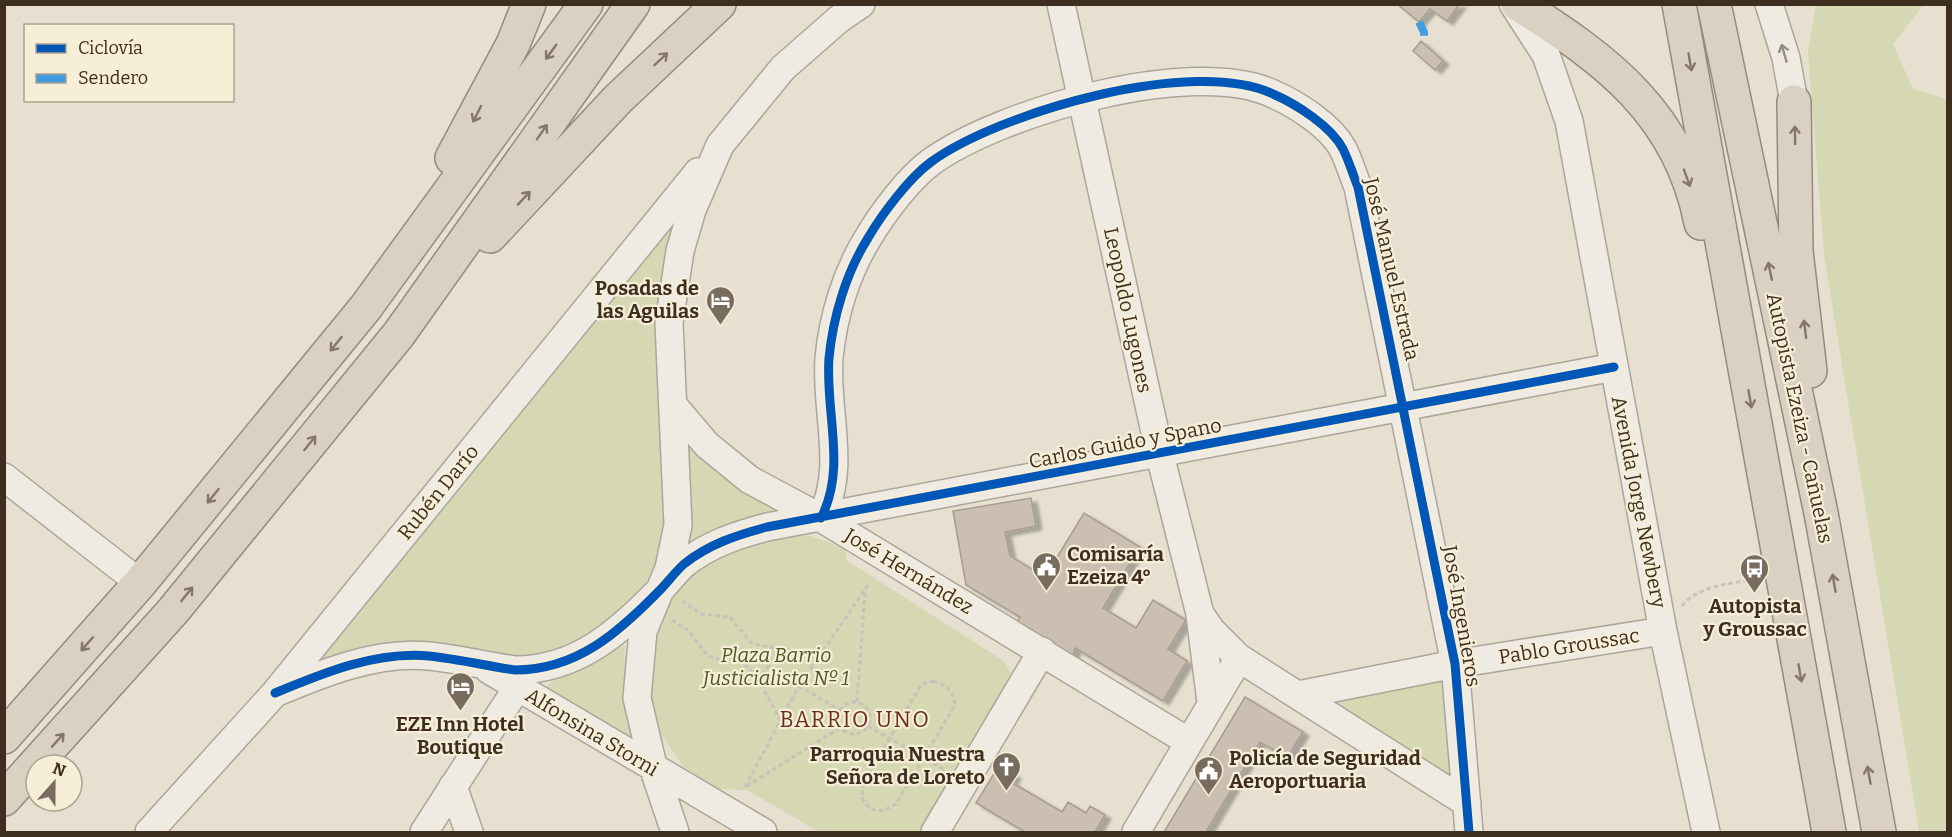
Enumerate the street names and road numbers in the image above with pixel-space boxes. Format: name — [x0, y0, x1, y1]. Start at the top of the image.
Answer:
street label: José Manuel Estrada — [1359, 174, 1425, 363]
street label: Leopoldo Lugones — [1099, 225, 1157, 395]
street label: Autopista Ezeiza - Cañuelas — [1762, 290, 1838, 546]
street label: Avenida Jorge Newbery — [1607, 394, 1671, 611]
street label: Carlos Guido y Spano — [1027, 413, 1223, 473]
street label: Rubén Darío — [392, 440, 484, 544]
street label: José Hernández — [839, 523, 978, 619]
street label: José Ingenieros — [1438, 543, 1486, 688]
street label: Pablo Groussac — [1497, 623, 1641, 669]
street label: Alfonsina Storni — [521, 683, 663, 781]

